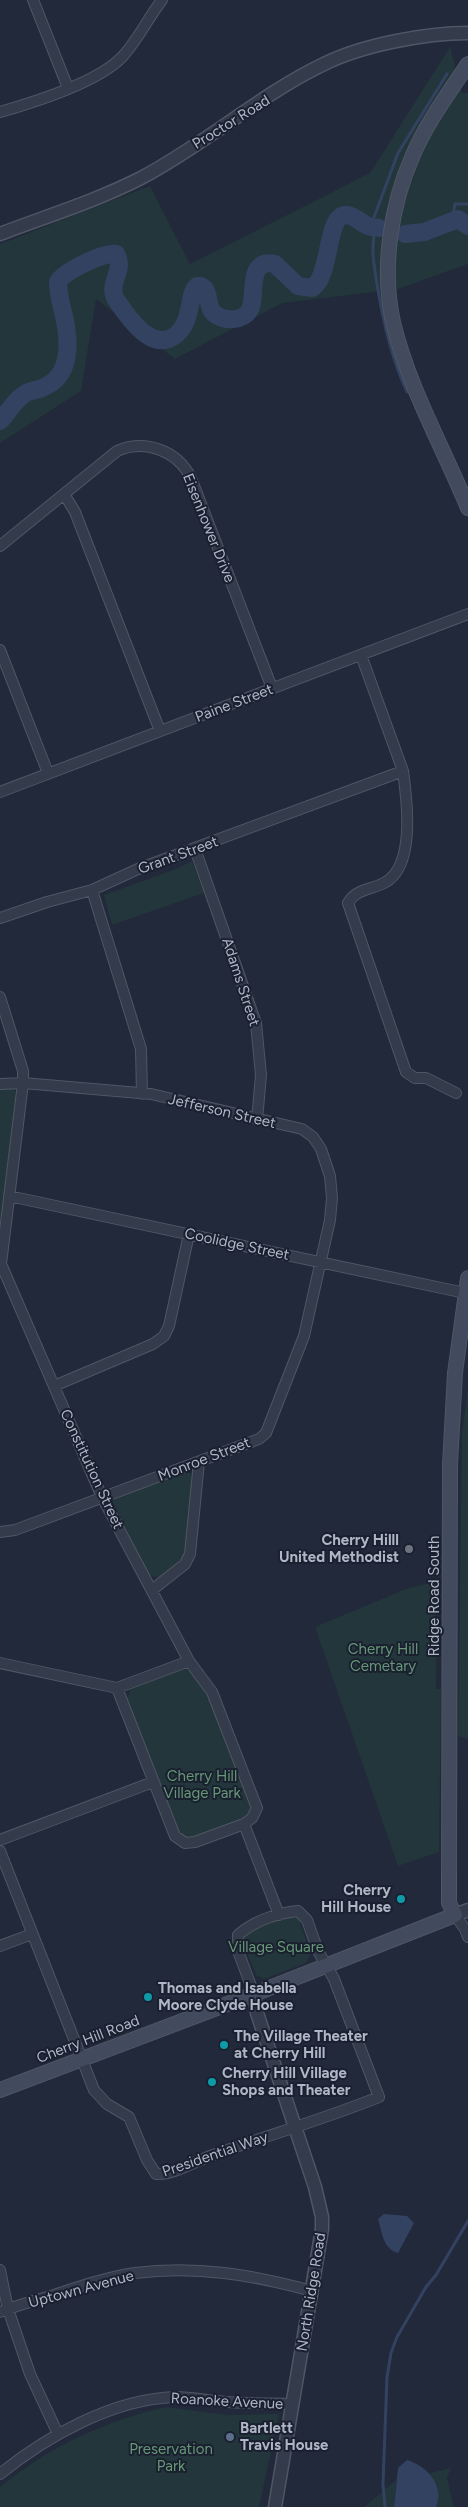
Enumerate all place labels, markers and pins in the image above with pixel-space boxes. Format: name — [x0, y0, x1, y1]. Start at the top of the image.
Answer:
place label: Cherry Hilll United Methodist — [279, 1531, 399, 1566]
marker: Cherry Hilll United Methodist — [403, 1543, 415, 1555]
place label: Cherry Hill House — [321, 1881, 392, 1916]
marker: Cherry Hill House — [395, 1893, 407, 1905]
place label: Thomas and Isabella Moore Clyde House — [158, 1979, 297, 2014]
marker: Thomas and Isabella Moore Clyde House — [142, 1991, 154, 2003]
place label: The Village Theater at Cherry Hill — [234, 2027, 368, 2062]
marker: The Village Theater at Cherry Hill — [218, 2039, 230, 2051]
place label: Cherry Hill Village Shops and Theater — [222, 2064, 351, 2099]
marker: Cherry Hill Village Shops and Theater — [206, 2076, 218, 2088]
place label: Bartlett Travis House — [240, 2419, 329, 2454]
marker: Bartlett Travis House — [224, 2431, 236, 2443]

